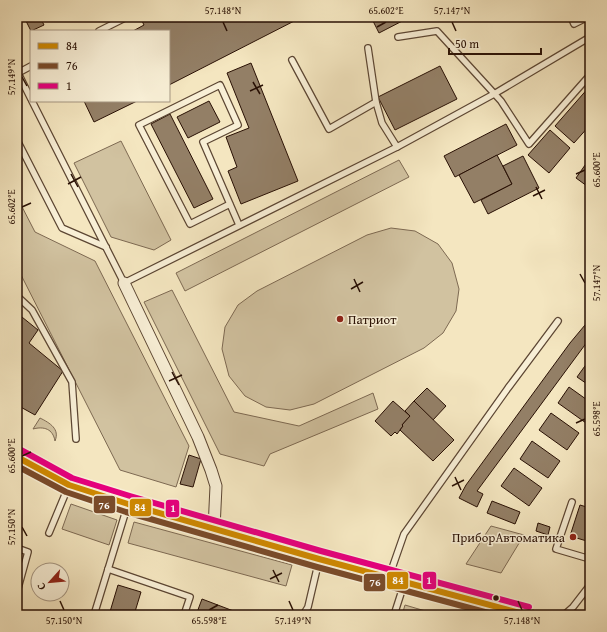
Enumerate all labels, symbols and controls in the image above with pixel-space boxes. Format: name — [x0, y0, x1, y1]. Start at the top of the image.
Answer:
text: 57.148°N — [205, 3, 242, 18]
text: 65.602°E — [368, 3, 404, 18]
text: 57.147°N — [434, 3, 471, 18]
legend — [30, 30, 170, 102]
scale bar — [449, 30, 541, 56]
text: 50 m — [455, 35, 479, 52]
text: 84 — [66, 37, 78, 54]
text: 76 — [66, 57, 78, 74]
text: 57.149°N — [4, 58, 19, 95]
text: 1 — [66, 77, 72, 94]
text: 65.600°E — [589, 152, 604, 188]
text: 65.602°E — [4, 189, 19, 225]
text: 57.147°N — [589, 264, 604, 301]
place label: Патриот — [348, 310, 397, 329]
marker: Патриот — [335, 314, 345, 324]
text: 65.598°E — [589, 401, 604, 437]
text: 65.600°E — [4, 438, 19, 474]
line badge: 76 — [93, 495, 116, 514]
text: 76 — [98, 497, 110, 513]
line badge: 84 — [129, 498, 152, 517]
text: 84 — [134, 499, 146, 515]
line badge: 1 — [165, 499, 180, 518]
text: 1 — [170, 500, 176, 516]
text: 57.150°N — [4, 508, 19, 545]
place label: ПриборАвтоматика — [452, 528, 566, 547]
marker: ПриборАвтоматика — [568, 532, 578, 542]
north arrow — [30, 562, 70, 602]
line badge: 84 — [386, 571, 409, 590]
line badge: 1 — [422, 571, 437, 590]
text: 84 — [392, 572, 404, 588]
text: 1 — [426, 572, 432, 588]
line badge: 76 — [363, 573, 386, 592]
text: 76 — [369, 574, 381, 590]
text: С — [33, 580, 50, 593]
unlabelled marker — [491, 593, 501, 603]
text: 57.150°N — [46, 613, 83, 628]
text: 65.598°E — [191, 613, 227, 628]
text: 57.149°N — [275, 613, 312, 628]
text: 57.148°N — [504, 613, 541, 628]

